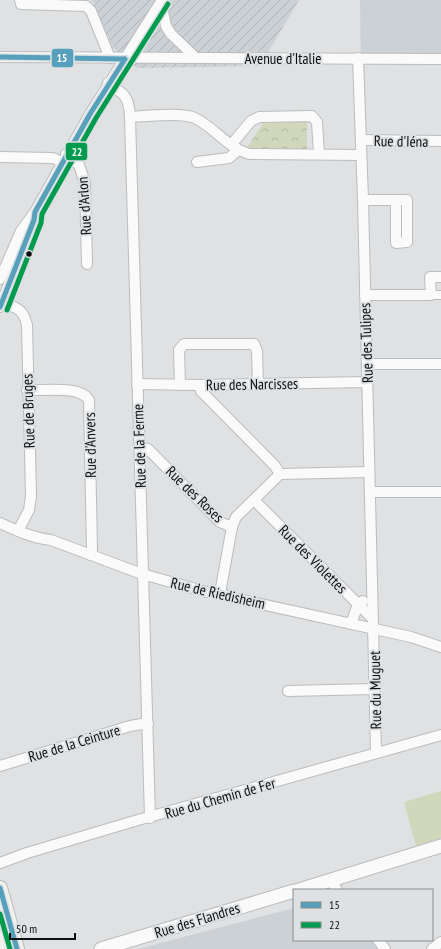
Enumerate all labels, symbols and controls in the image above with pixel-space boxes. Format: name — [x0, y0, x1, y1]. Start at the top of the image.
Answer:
line badge: 15 — [51, 48, 74, 68]
street label: Avenue d'Italie — [245, 49, 321, 68]
text: 15 — [57, 51, 67, 65]
street label: Rue d'Iéna — [374, 131, 428, 151]
line badge: 22 — [65, 142, 88, 161]
text: 22 — [72, 145, 82, 159]
street label: Rue d'Arlon — [72, 176, 96, 236]
unlabelled marker — [24, 249, 34, 259]
street label: Rue des Tulipes — [355, 303, 377, 383]
street label: Rue de Bruges — [17, 373, 39, 449]
street label: Rue des Narcisses — [206, 374, 298, 394]
street label: Rue de la Ferme — [128, 404, 150, 488]
street label: Rue d'Anvers — [80, 412, 100, 478]
street label: Rue des Roses — [162, 462, 228, 526]
street label: Rue des Violettes — [275, 521, 351, 597]
street label: Rue de Riedisheim — [169, 573, 267, 613]
street label: Rue du Muguet — [365, 651, 385, 729]
street label: Rue de la Ceinture — [26, 720, 122, 766]
street label: Rue du Chemin de Fer — [163, 773, 278, 823]
legend — [293, 889, 433, 941]
text: 15 — [329, 897, 340, 912]
street label: Rue des Flandres — [152, 898, 242, 942]
scale bar — [10, 915, 75, 941]
text: 22 — [329, 917, 340, 932]
text: 50 m — [16, 921, 37, 936]

